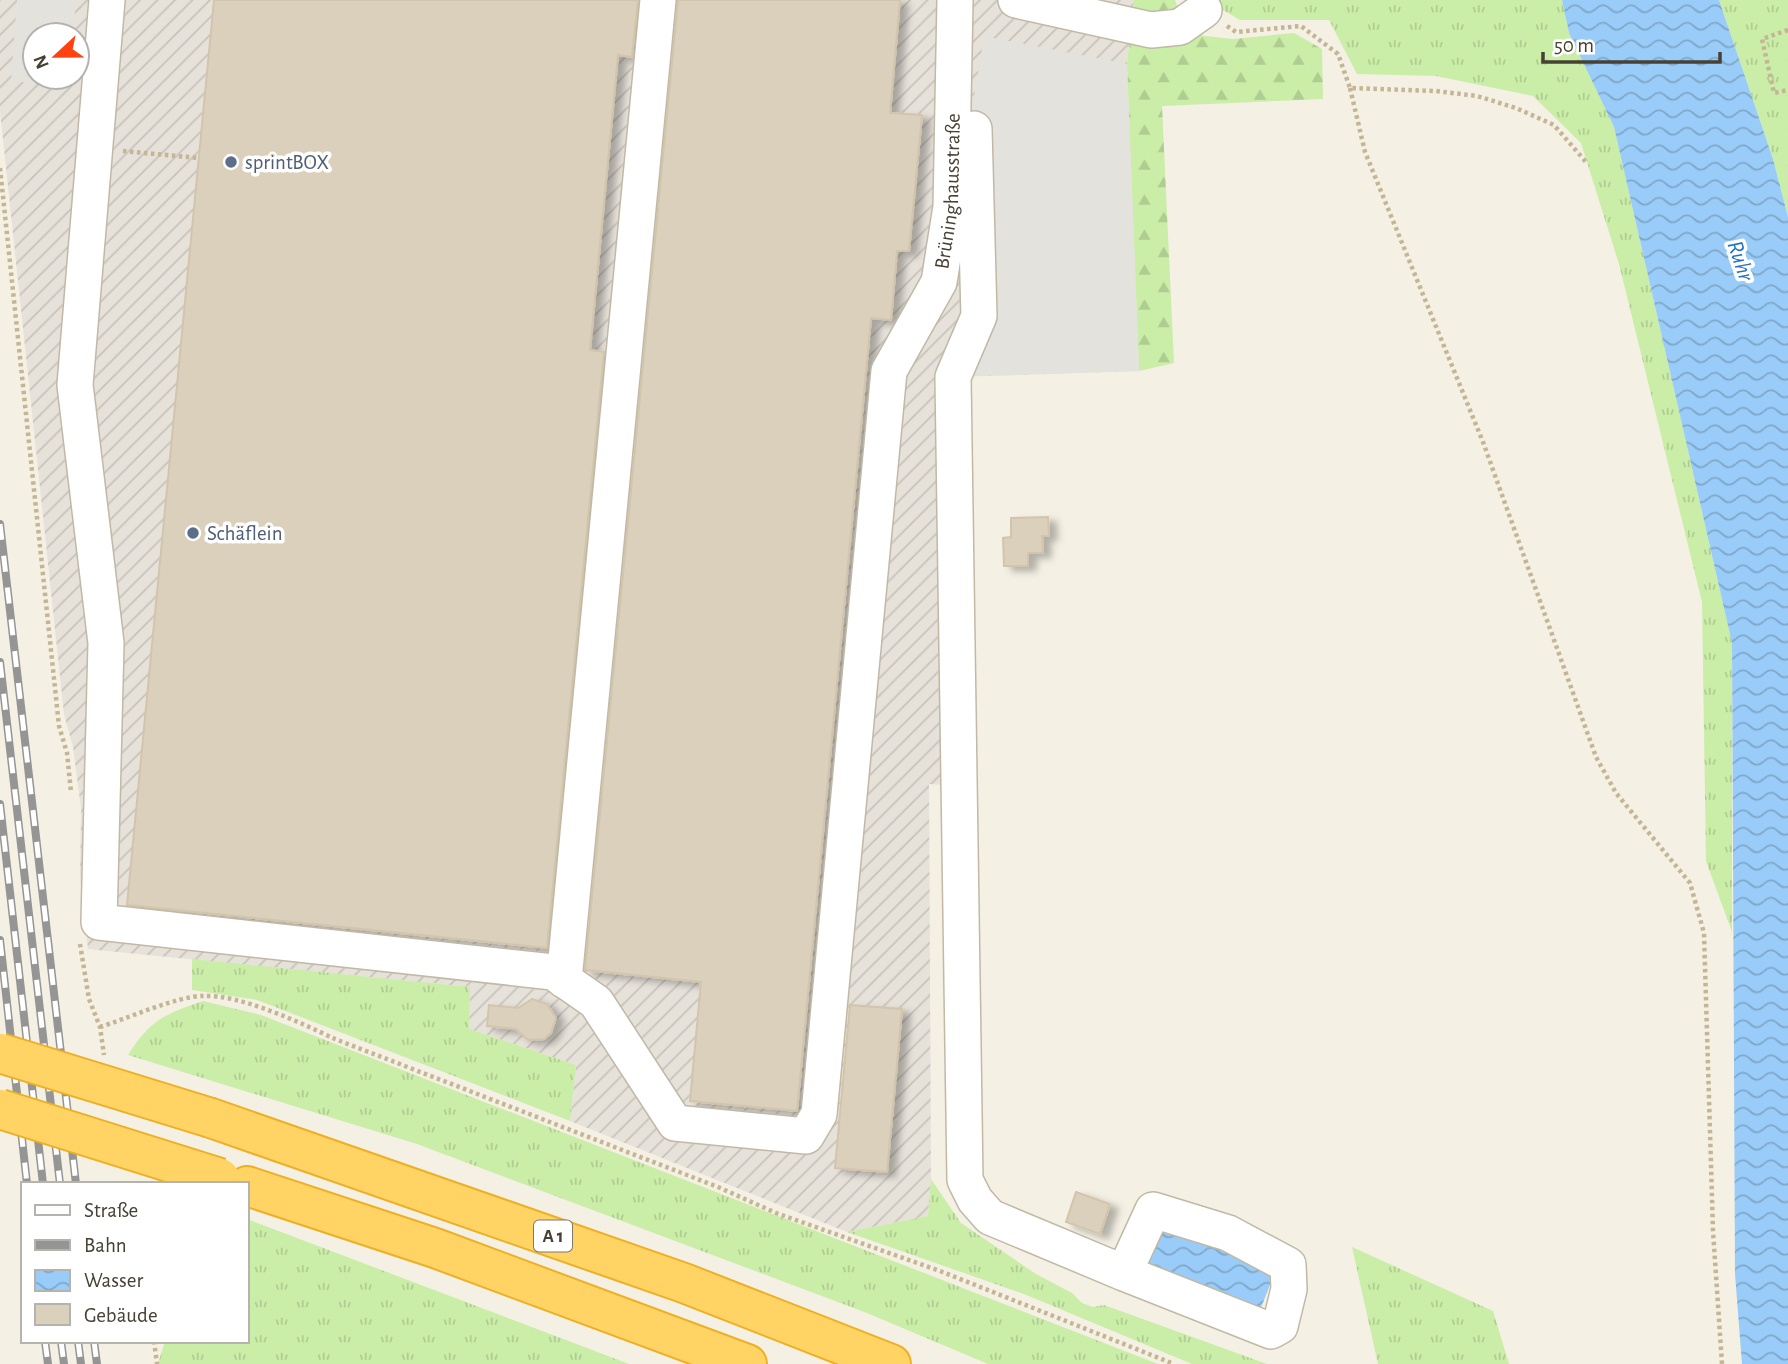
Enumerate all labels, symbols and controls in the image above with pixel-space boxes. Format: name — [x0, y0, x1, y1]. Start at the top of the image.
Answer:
north arrow — [21, 21, 91, 91]
scale bar — [1543, 21, 1720, 65]
text: 50 m — [1554, 35, 1594, 56]
text: N — [30, 52, 53, 71]
street label: Brüninghausstraße — [931, 113, 963, 271]
place label: sprintBOX — [245, 152, 329, 173]
marker: sprintBOX — [223, 154, 239, 170]
water label: Ruhr — [1722, 238, 1758, 285]
place label: Schäflein — [207, 523, 283, 544]
marker: Schäflein — [185, 525, 201, 541]
legend — [21, 1182, 248, 1343]
text: Straße — [84, 1200, 138, 1221]
road number: A 1 — [534, 1220, 572, 1252]
text: Bahn — [84, 1235, 127, 1256]
text: Wasser — [84, 1270, 144, 1291]
text: Gebäude — [84, 1305, 158, 1326]

